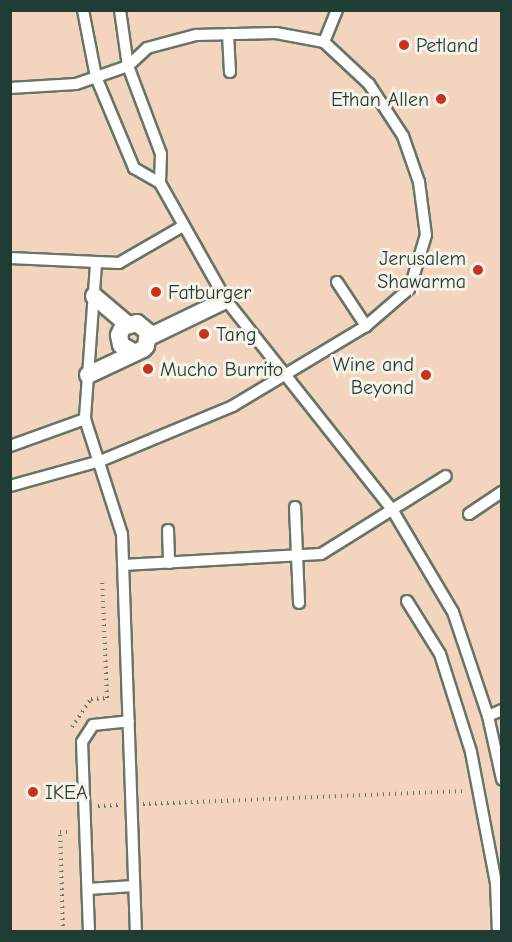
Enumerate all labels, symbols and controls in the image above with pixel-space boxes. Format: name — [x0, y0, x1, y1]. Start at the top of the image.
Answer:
place label: Petland — [416, 33, 478, 57]
marker: Petland — [397, 38, 411, 52]
place label: Ethan Allen — [331, 87, 429, 111]
marker: Ethan Allen — [434, 92, 448, 106]
place label: Jerusalem Shawarma — [377, 246, 466, 293]
marker: Jerusalem Shawarma — [471, 263, 485, 277]
place label: Fatburger — [168, 280, 251, 304]
marker: Fatburger — [149, 285, 163, 299]
place label: Tang — [216, 322, 257, 346]
marker: Tang — [197, 327, 211, 341]
place label: Wine and Beyond — [332, 352, 414, 399]
place label: Mucho Burrito — [160, 357, 283, 381]
marker: Mucho Burrito — [141, 362, 155, 376]
marker: Wine and Beyond — [419, 368, 433, 382]
place label: IKEA — [45, 780, 88, 804]
marker: IKEA — [26, 785, 40, 799]

